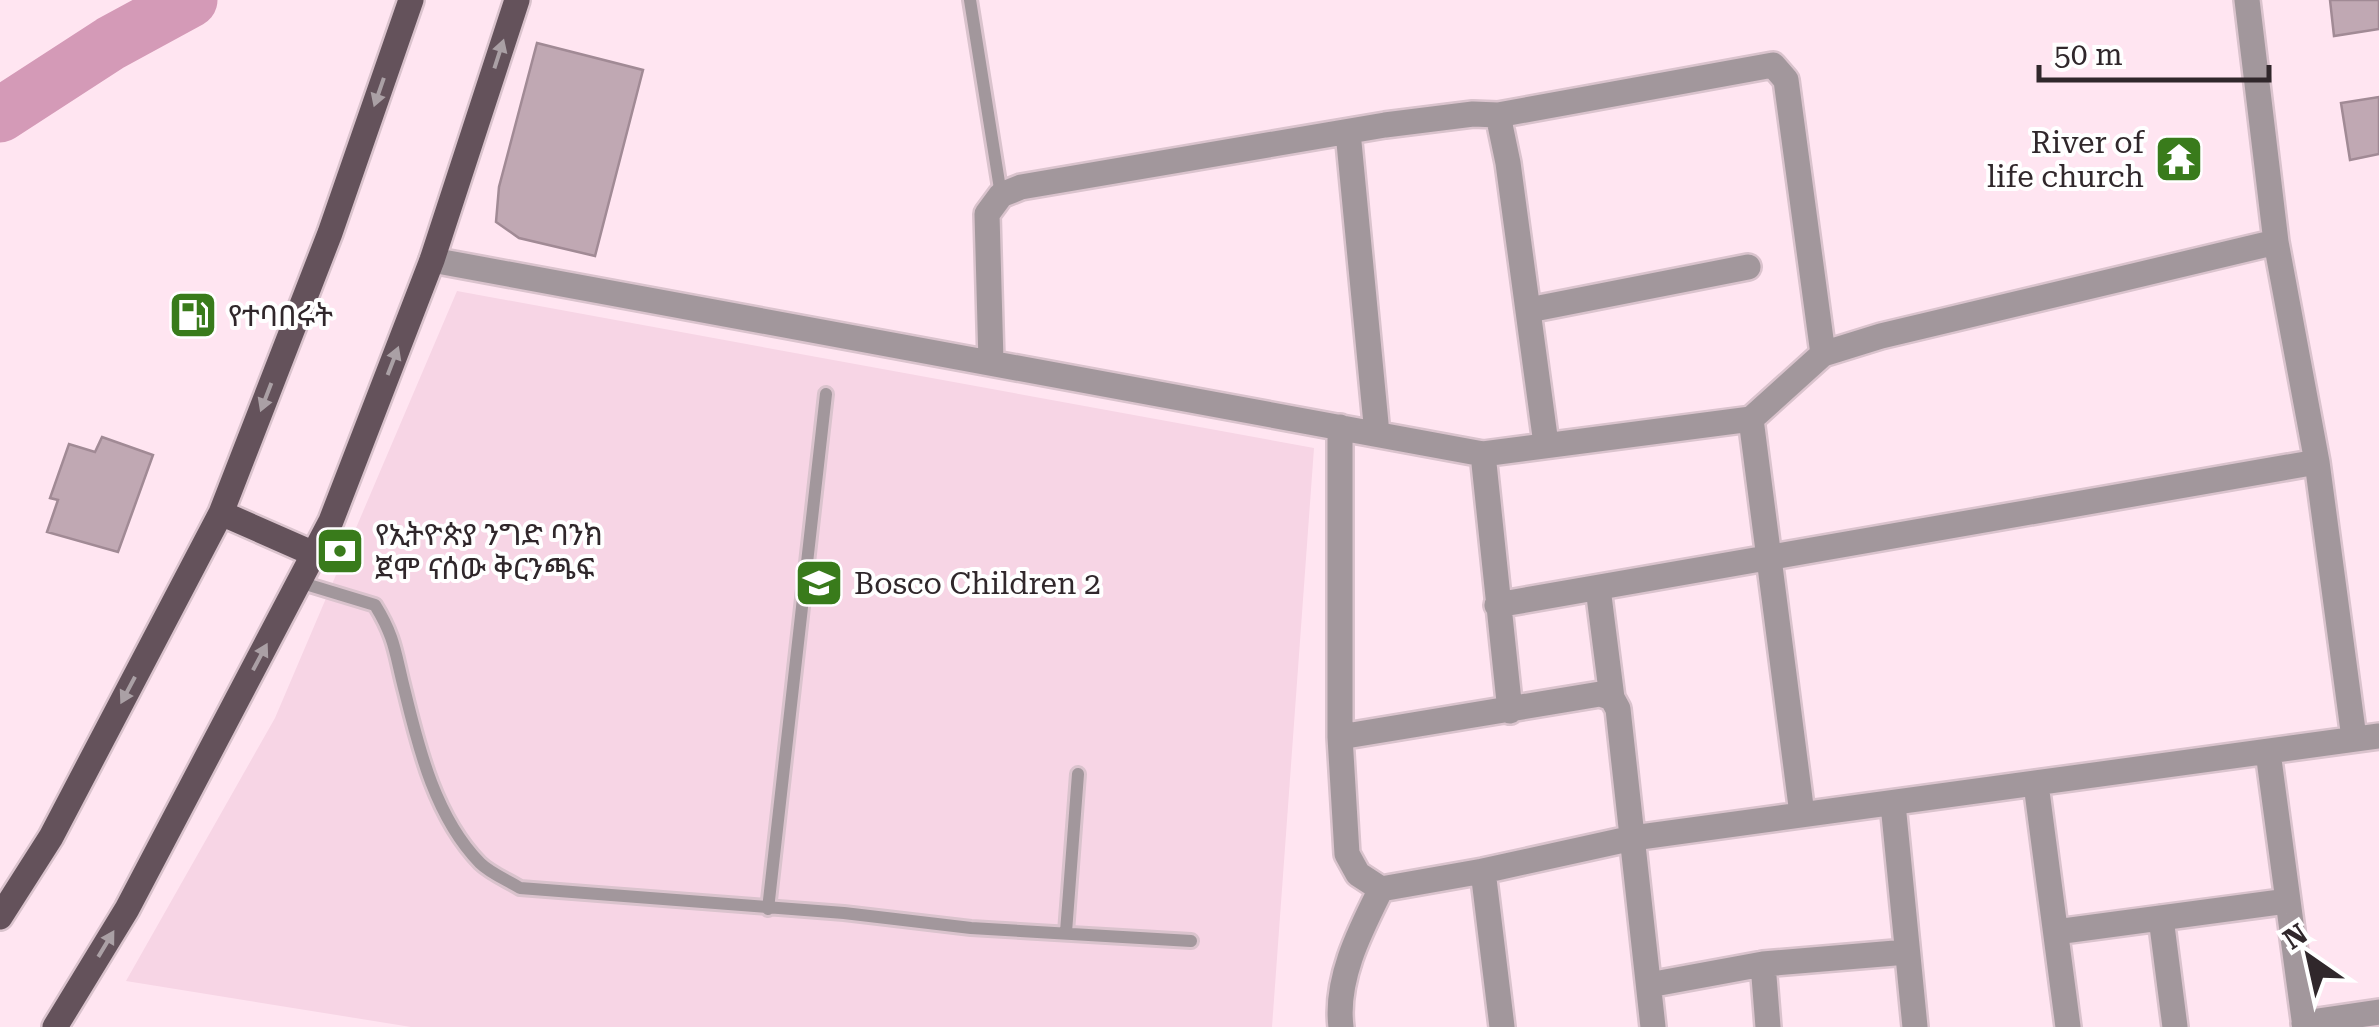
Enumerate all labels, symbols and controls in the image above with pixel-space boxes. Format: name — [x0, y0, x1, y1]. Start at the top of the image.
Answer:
scale bar — [2039, 20, 2269, 82]
text: 50 m — [2054, 37, 2123, 72]
one-way arrow — [493, 39, 508, 69]
one-way arrow — [371, 78, 386, 108]
place label: River of life church — [1987, 125, 2145, 194]
temple icon: River of life church — [2153, 133, 2205, 185]
fuel station icon: የተባበሩት — [167, 289, 219, 341]
place label: የተባበሩት — [228, 298, 333, 333]
one-way arrow — [385, 346, 401, 376]
one-way arrow — [258, 382, 273, 412]
place label: የኢትዮጵያ ንግድ ባንክ ጀሞ ናሰው ቅርንጫፍ — [375, 517, 603, 586]
bank icon: የኢትዮጵያ ንግድ ባንክ ጀሞ ናሰው ቅርንጫፍ — [314, 525, 366, 577]
school or university icon: Bosco Children 2 — [793, 557, 845, 609]
place label: Bosco Children 2 — [854, 566, 1101, 601]
one-way arrow — [251, 643, 268, 672]
one-way arrow — [120, 676, 137, 705]
north arrow — [2259, 907, 2359, 1007]
text: N — [2277, 917, 2313, 956]
one-way arrow — [97, 930, 114, 958]

